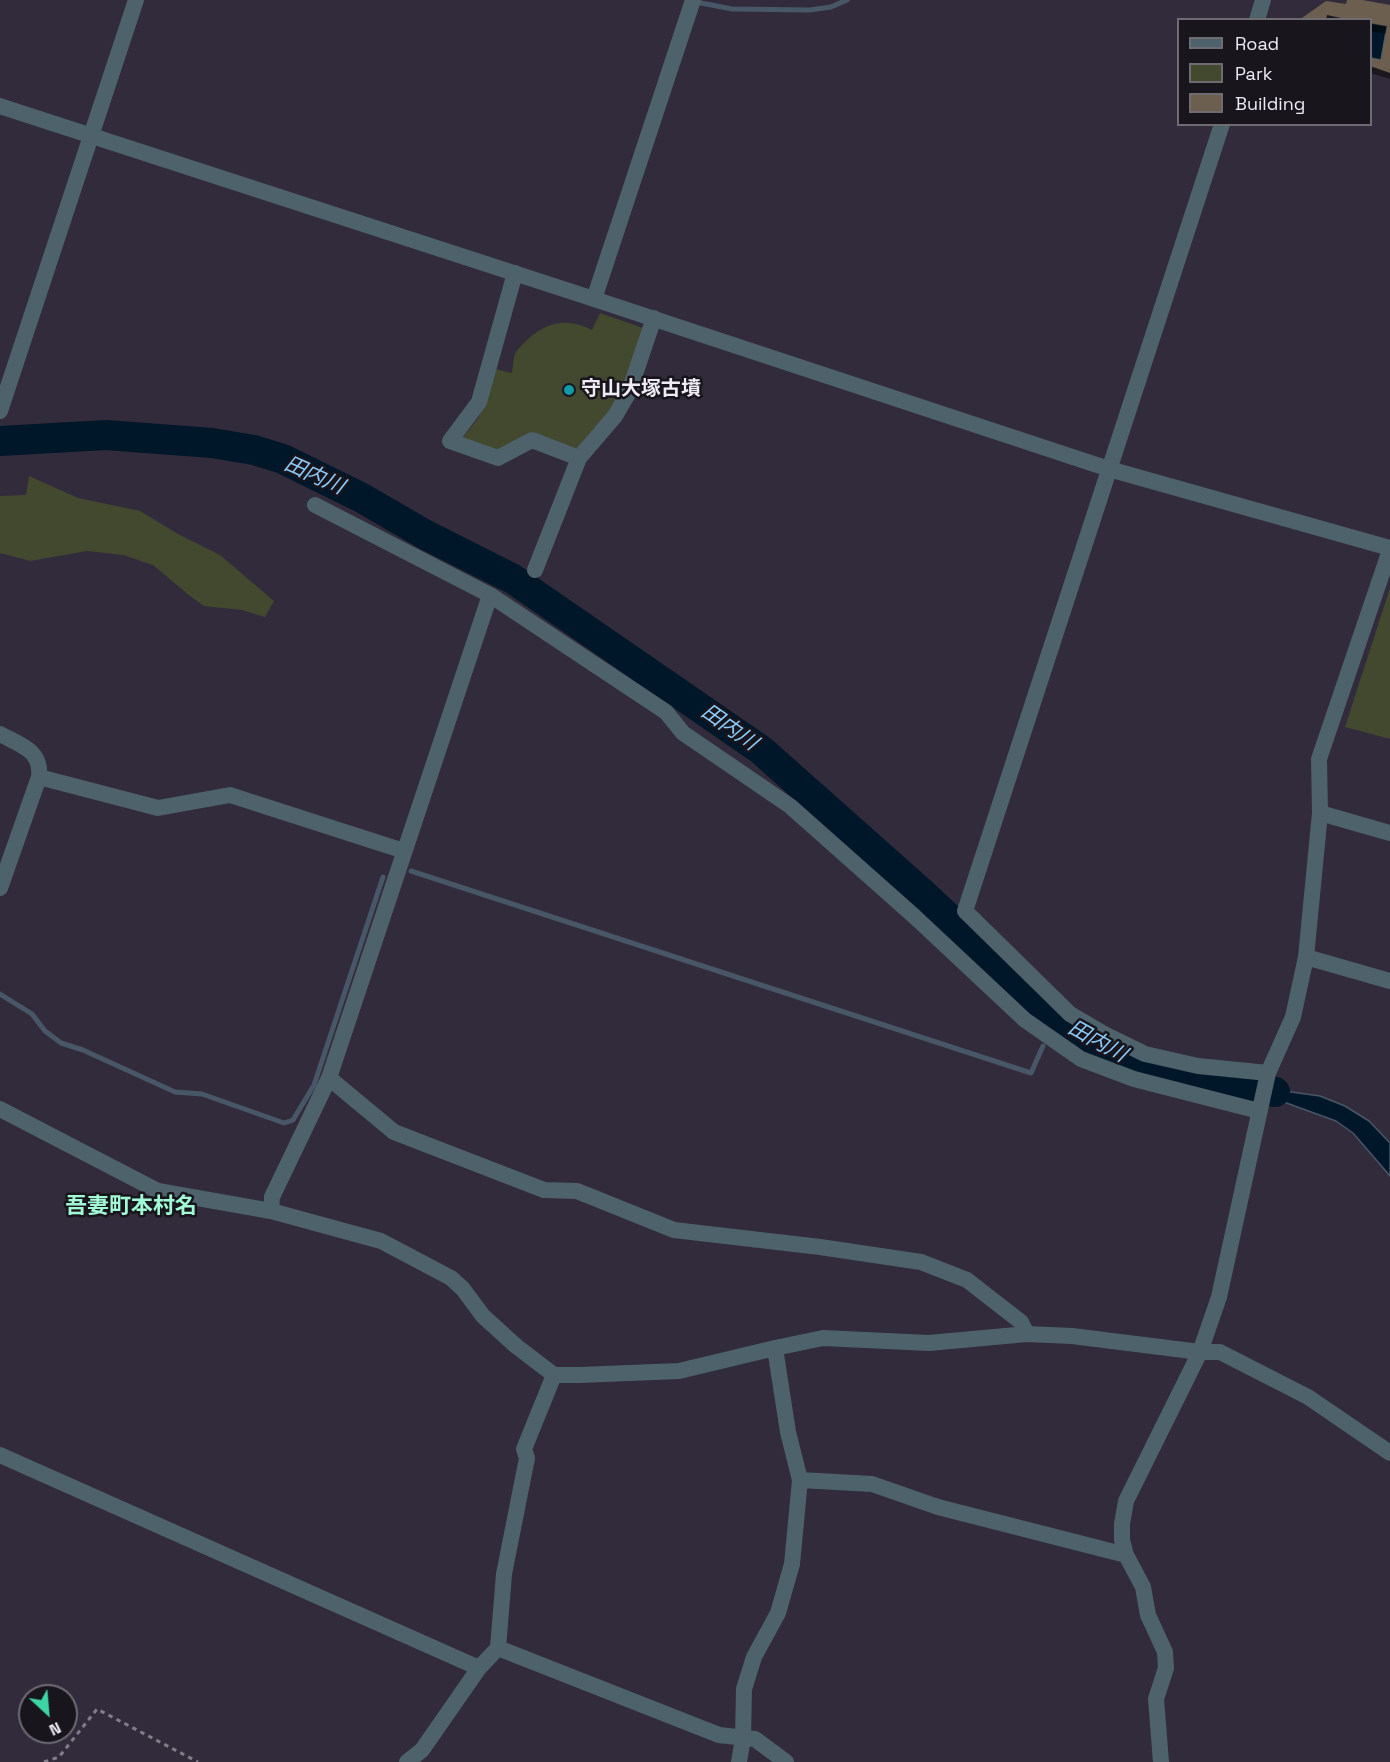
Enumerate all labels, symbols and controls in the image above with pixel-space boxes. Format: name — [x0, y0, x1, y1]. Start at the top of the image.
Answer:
legend — [1177, 18, 1372, 126]
text: Road — [1235, 32, 1279, 55]
text: Park — [1235, 62, 1272, 85]
text: Building — [1235, 92, 1305, 115]
place label: 守山大塚古墳 — [581, 378, 701, 402]
marker: 守山大塚古墳 — [562, 383, 576, 397]
water label: 田内川 — [280, 452, 348, 500]
water label: 田内川 — [696, 700, 762, 756]
water label: 田内川 — [1063, 1016, 1131, 1068]
district label: 吾妻町本村名 — [65, 1194, 197, 1220]
north arrow — [18, 1684, 78, 1744]
text: N — [46, 1717, 65, 1741]

